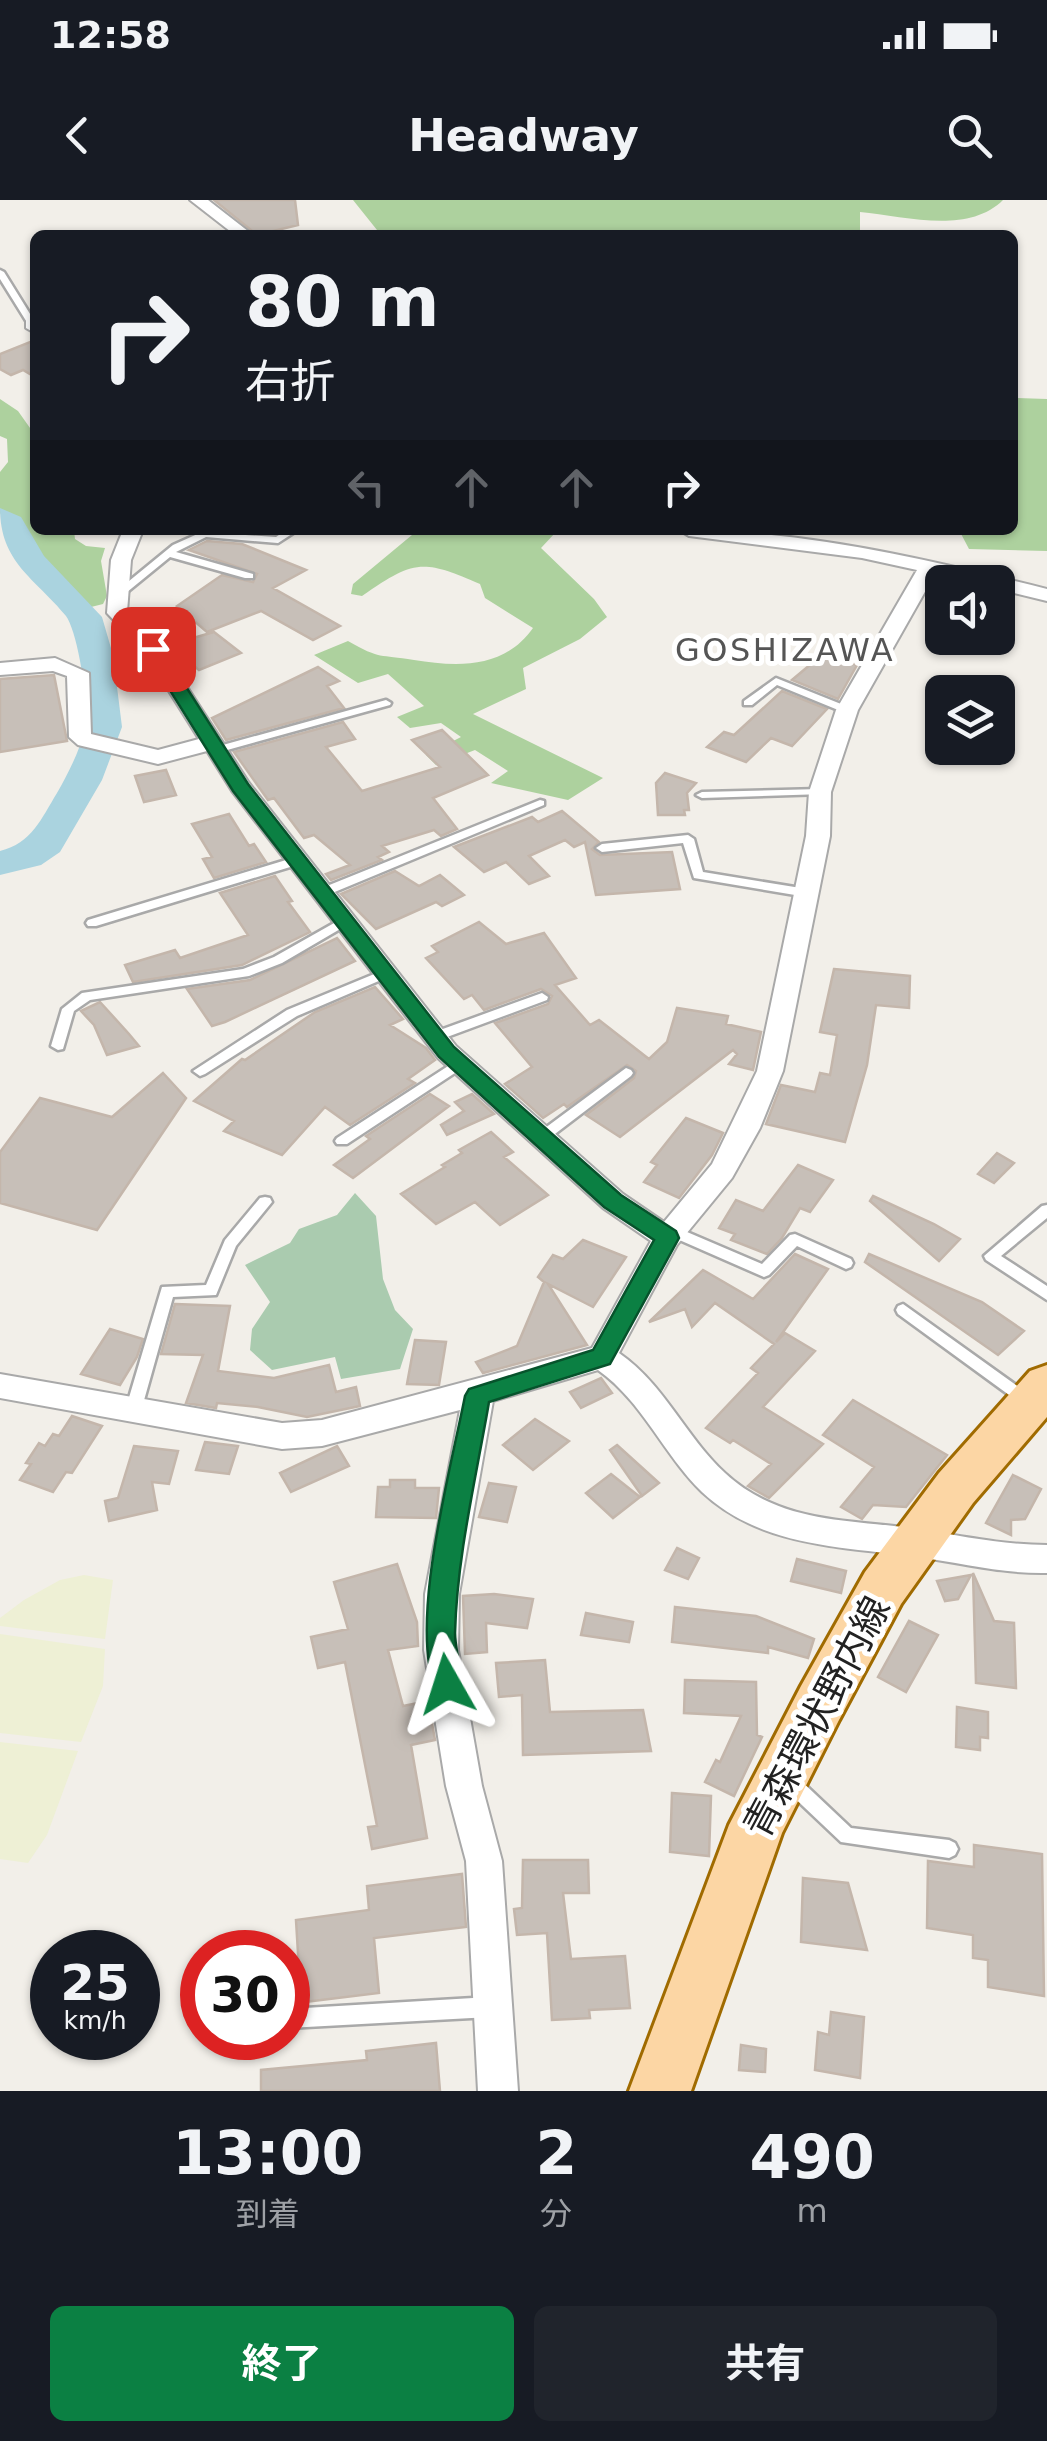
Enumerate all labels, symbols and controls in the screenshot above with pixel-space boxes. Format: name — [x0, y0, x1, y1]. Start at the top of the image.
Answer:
text: 12:58 — [50, 13, 171, 57]
icon: back — [50, 108, 105, 163]
icon: search — [942, 108, 997, 163]
text: Headway — [408, 109, 639, 162]
text: 80 m — [245, 261, 440, 343]
icon: right — [80, 270, 210, 400]
text: 右折 — [245, 355, 335, 408]
icon: left — [339, 460, 394, 515]
icon: ahead — [444, 460, 499, 515]
icon: ahead — [549, 460, 604, 515]
icon: right — [654, 460, 709, 515]
map controls — [925, 565, 1015, 765]
button: sound — [925, 565, 1015, 655]
pin — [111, 607, 196, 692]
icon: arrive — [126, 622, 181, 677]
district label: GOSHIZAWA — [675, 631, 895, 669]
button: layers — [925, 675, 1015, 765]
street label: 青森環状野内線 — [735, 1589, 899, 1845]
position arrow — [395, 1632, 499, 1736]
speed limit sign: 30 — [180, 1930, 310, 2060]
text: 25 — [60, 1954, 130, 2012]
text: km/h — [63, 2006, 127, 2035]
text: 13:00 — [172, 2118, 363, 2188]
text: 2 — [536, 2118, 577, 2188]
text: 490 — [750, 2122, 875, 2192]
text: m — [797, 2192, 828, 2230]
text: 到着 — [236, 2195, 300, 2233]
text: 分 — [540, 2195, 572, 2233]
button: 終了 — [50, 2306, 514, 2421]
button: 共有 — [534, 2306, 997, 2421]

